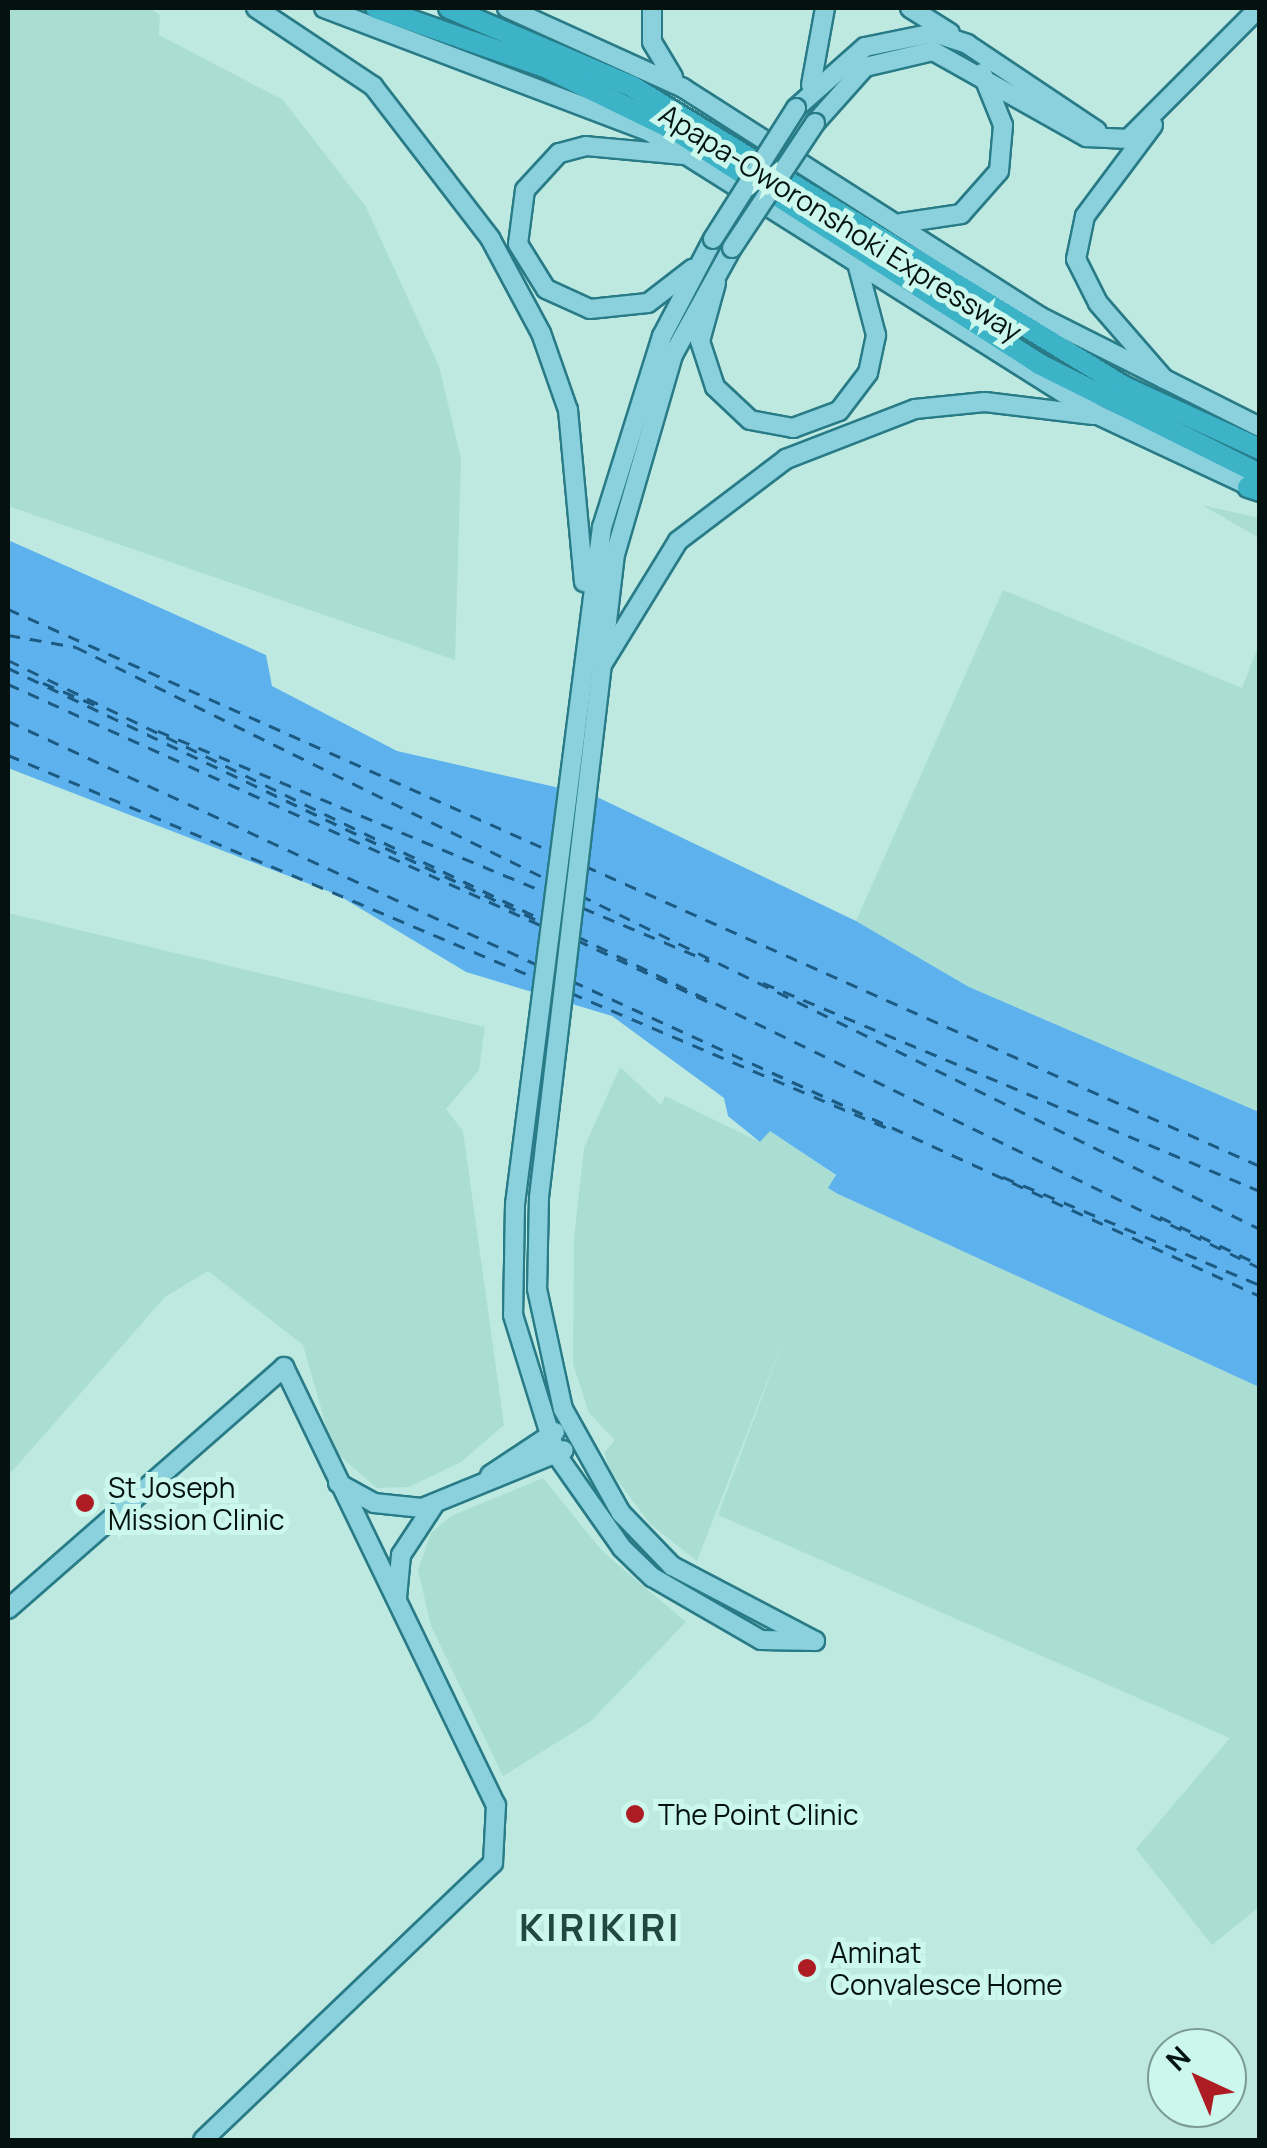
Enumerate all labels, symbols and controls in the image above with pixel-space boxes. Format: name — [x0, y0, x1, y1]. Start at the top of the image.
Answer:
street label: Apapa-Oworonshoki Expressway — [654, 96, 1028, 348]
place label: St Joseph Mission Clinic — [108, 1470, 285, 1536]
marker: St Joseph Mission Clinic — [72, 1490, 98, 1516]
place label: The Point Clinic — [658, 1797, 858, 1831]
marker: The Point Clinic — [622, 1801, 648, 1827]
district label: KIRIKIRI — [519, 1904, 681, 1950]
place label: Aminat Convalesce Home — [830, 1935, 1063, 2001]
marker: Aminat Convalesce Home — [794, 1955, 820, 1981]
north arrow — [1147, 2028, 1247, 2128]
text: N — [1157, 2037, 1198, 2079]

